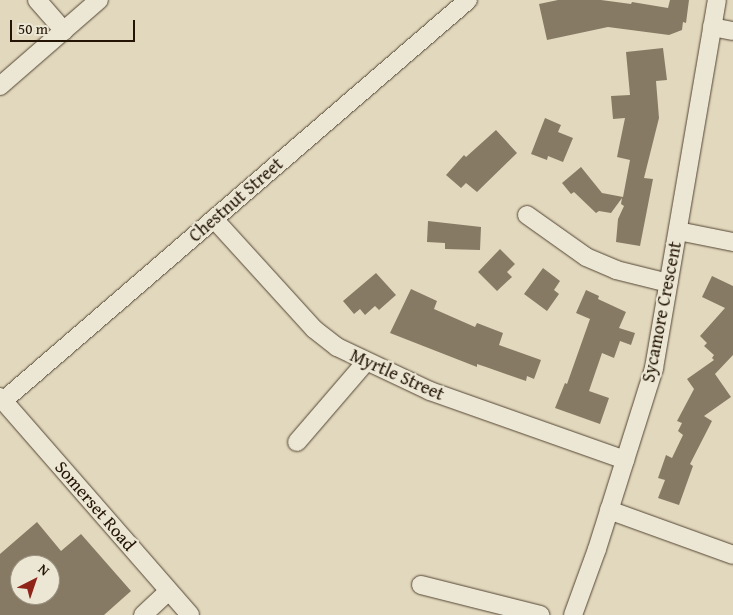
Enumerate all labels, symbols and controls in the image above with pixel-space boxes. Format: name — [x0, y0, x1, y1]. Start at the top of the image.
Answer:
scale bar — [12, 10, 138, 42]
text: 50 m — [18, 18, 48, 39]
street label: Chestnut Street — [185, 153, 287, 247]
street label: Sycamore Crescent — [638, 240, 686, 384]
street label: Myrtle Street — [347, 345, 447, 405]
street label: Somerset Road — [50, 457, 140, 555]
north arrow — [10, 555, 60, 605]
text: N — [34, 559, 54, 580]

